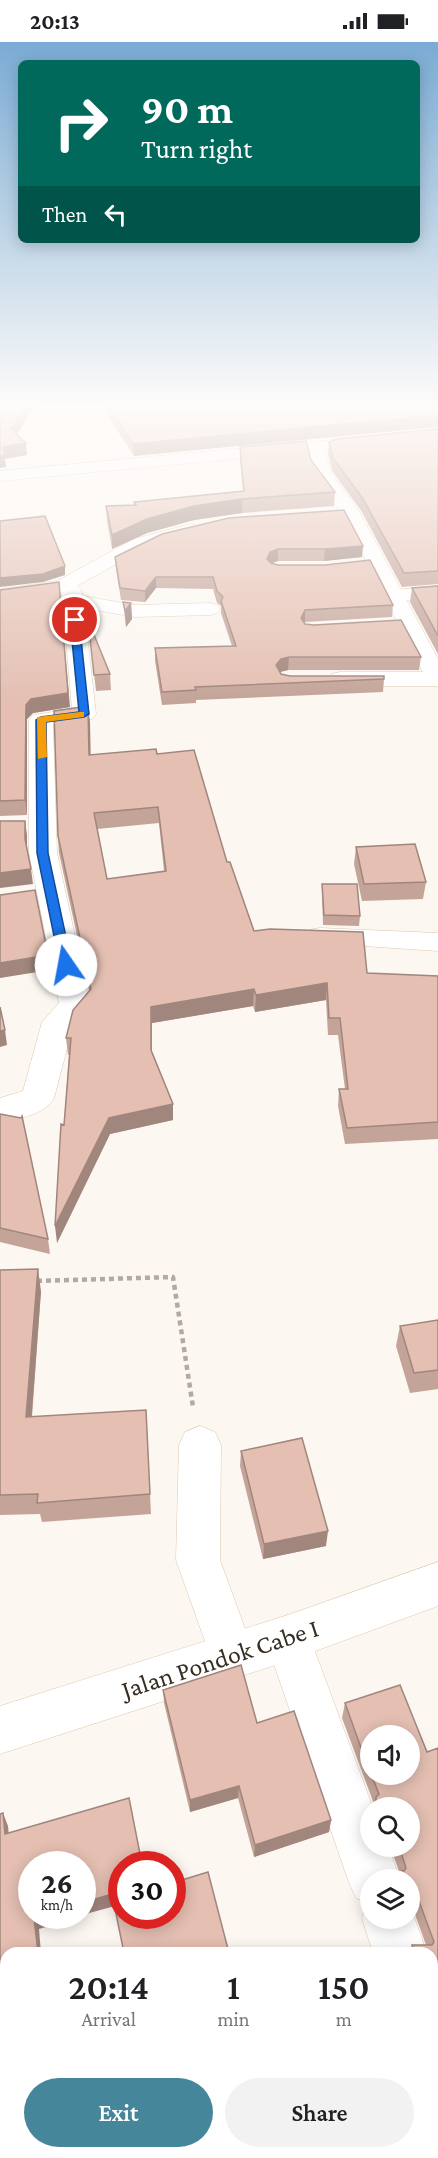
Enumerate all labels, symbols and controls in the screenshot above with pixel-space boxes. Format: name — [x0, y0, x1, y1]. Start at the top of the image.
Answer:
text: 20:13 — [30, 9, 80, 34]
icon: right — [42, 84, 120, 162]
text: 90 m — [141, 85, 233, 132]
text: Turn right — [141, 134, 252, 164]
icon: left — [99, 198, 132, 231]
text: Then — [42, 202, 87, 227]
pin — [49, 594, 100, 645]
icon: arrive — [58, 603, 91, 636]
position arrow — [34, 933, 98, 997]
street label: Jalan Pondok Cabe I — [116, 1613, 322, 1705]
map controls — [360, 1725, 420, 1929]
button: sound — [360, 1725, 420, 1785]
button: search — [360, 1797, 420, 1857]
speed limit sign: 30 — [108, 1851, 186, 1929]
text: 26 — [41, 1866, 73, 1899]
button: layers — [360, 1869, 420, 1929]
text: km/h — [41, 1897, 73, 1913]
text: 20:14 — [69, 1967, 149, 2007]
text: 1 — [227, 1967, 240, 2007]
text: 150 — [318, 1967, 369, 2007]
text: Arrival — [82, 2008, 136, 2030]
text: min — [217, 2008, 250, 2030]
text: m — [336, 2008, 352, 2030]
button: Exit — [24, 2078, 213, 2147]
button: Share — [225, 2078, 414, 2147]

